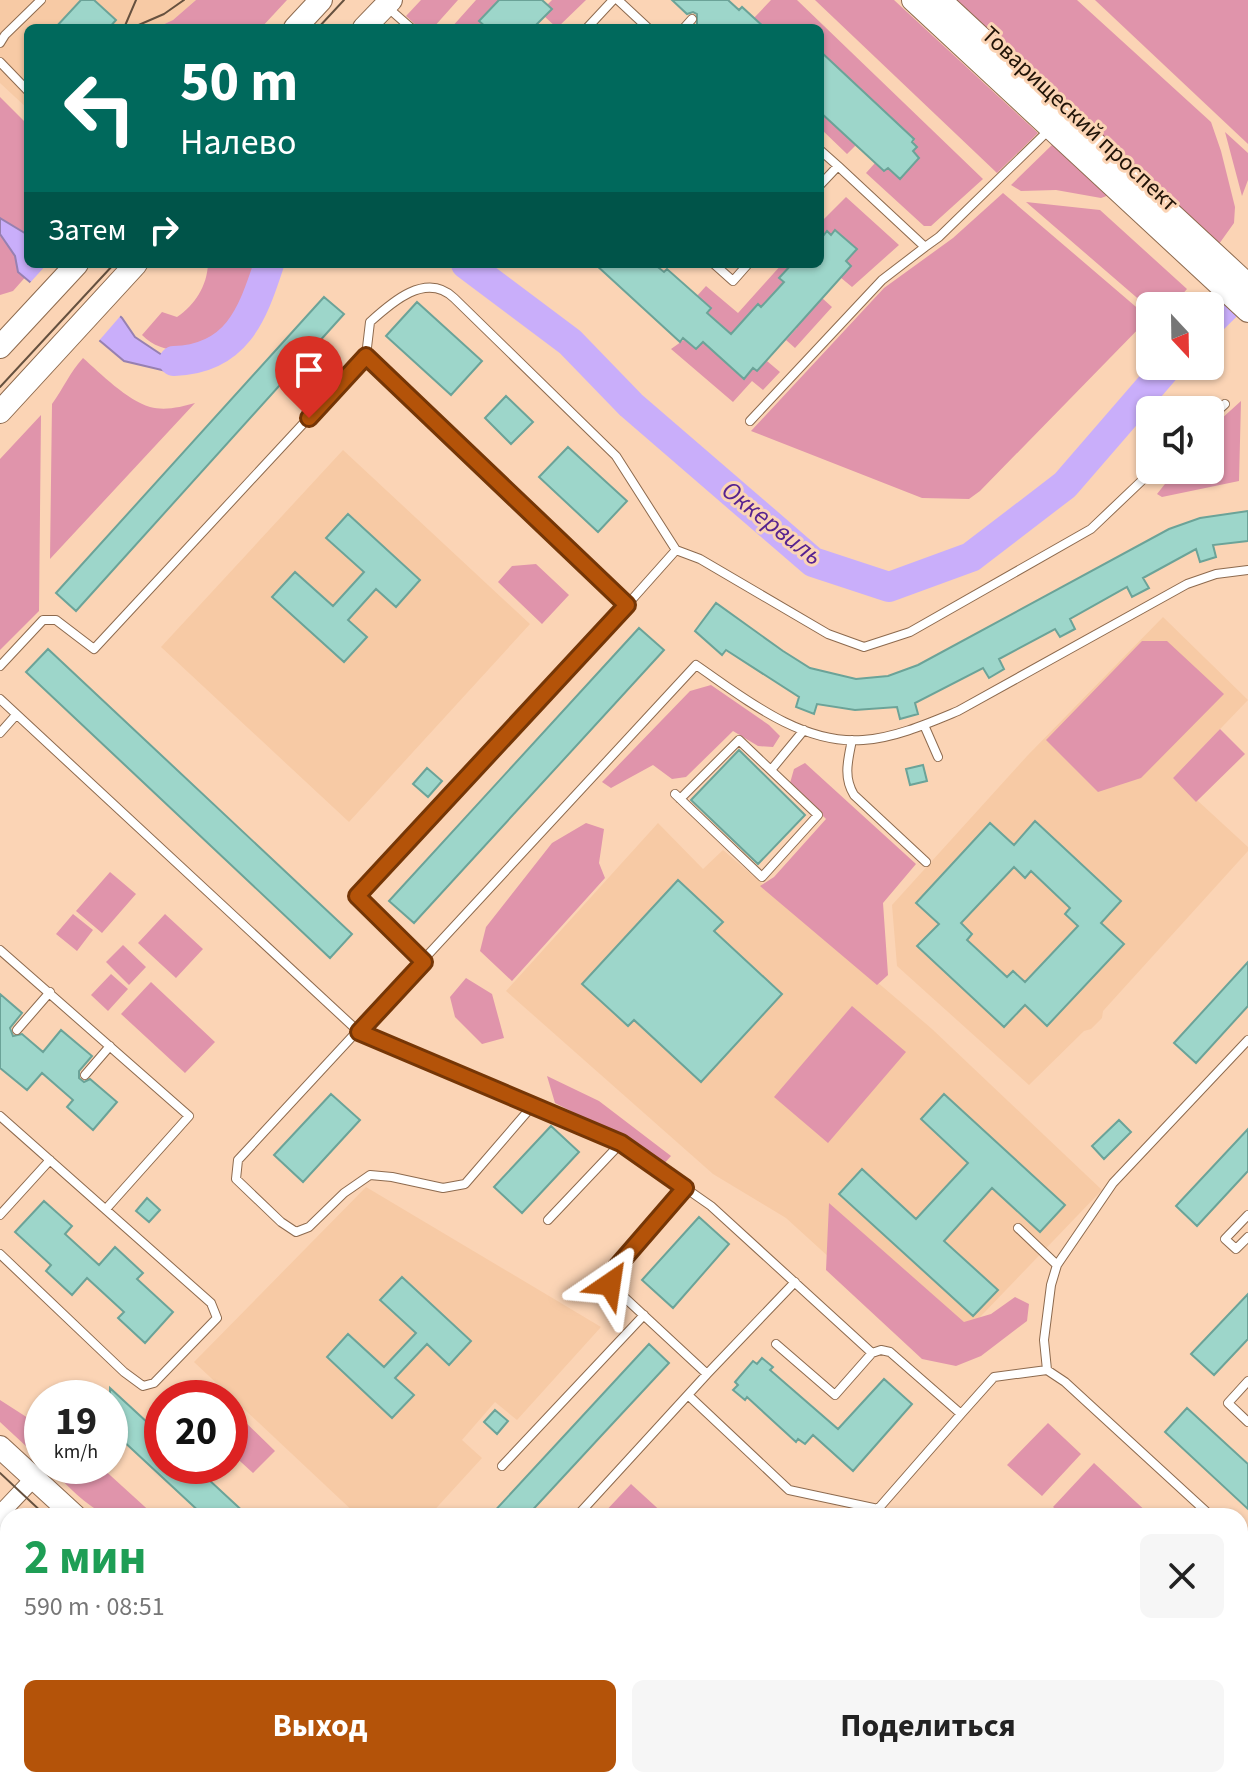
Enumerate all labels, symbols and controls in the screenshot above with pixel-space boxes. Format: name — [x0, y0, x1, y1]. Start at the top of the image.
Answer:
street label: Товарищеский проспект — [974, 18, 1186, 220]
text: 50 m — [180, 43, 298, 122]
icon: left — [48, 56, 152, 160]
text: Налево — [180, 117, 296, 168]
icon: right — [142, 208, 186, 252]
text: Затем — [48, 209, 126, 252]
north arrow — [1136, 292, 1224, 380]
map controls — [1136, 292, 1224, 484]
pin — [275, 336, 343, 418]
icon: arrive — [287, 348, 331, 392]
button: sound — [1136, 396, 1224, 484]
water label: Оккервиль — [714, 472, 830, 574]
position arrow — [568, 1242, 652, 1326]
speed limit sign: 20 — [144, 1380, 248, 1484]
text: 19 — [55, 1393, 97, 1450]
text: km/h — [54, 1438, 98, 1466]
text: 2 мин — [24, 1524, 147, 1592]
button: close — [1140, 1534, 1224, 1618]
text: 590 m · 08:51 — [24, 1588, 165, 1625]
button: Выход — [24, 1680, 616, 1772]
button: Поделиться — [632, 1680, 1224, 1772]

